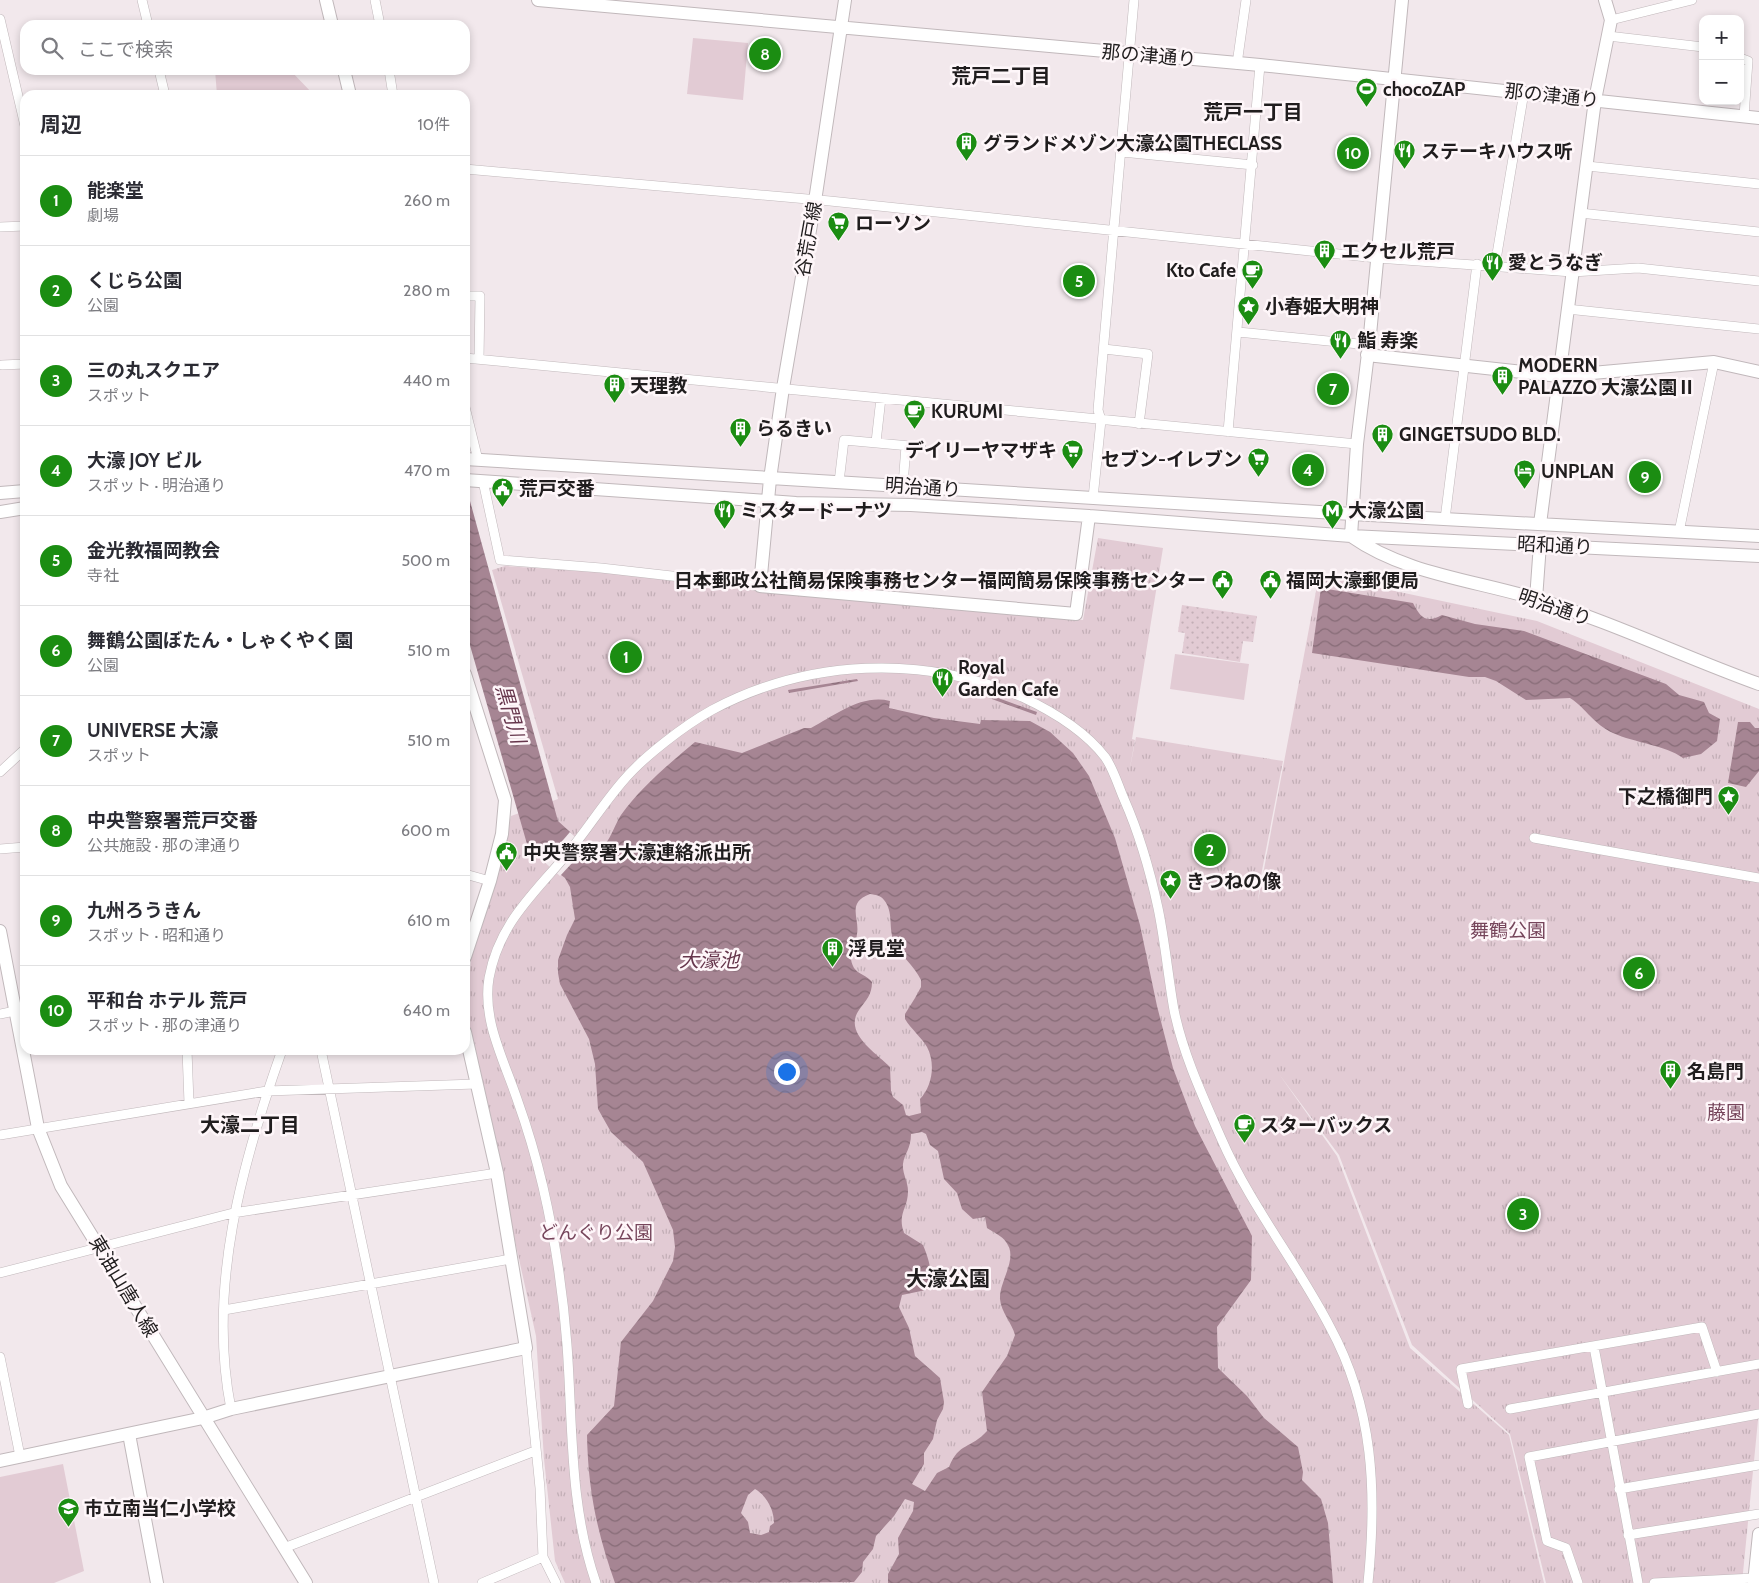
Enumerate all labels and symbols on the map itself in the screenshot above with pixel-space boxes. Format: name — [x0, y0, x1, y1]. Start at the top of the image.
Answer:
pin: 8 — [749, 35, 781, 73]
street label: 那の津通り — [1101, 40, 1197, 71]
district label: 荒戸二丁目 — [951, 64, 1051, 88]
sports icon: chocoZAP — [1355, 77, 1379, 108]
place label: chocoZAP — [1383, 78, 1465, 101]
street label: 那の津通り — [1503, 79, 1600, 112]
district label: 荒戸一丁目 — [1203, 100, 1303, 124]
building icon: グランドメゾン大濠公園THECLASS — [955, 131, 979, 162]
place label: グランドメゾン大濠公園THECLASS — [983, 132, 1282, 155]
pin: 10 — [1337, 134, 1369, 172]
restaurant icon: ステーキハウス听 — [1393, 139, 1417, 170]
place label: ステーキハウス听 — [1421, 140, 1573, 163]
street label: 谷荒戸線 — [791, 200, 826, 279]
supermarket icon: ローソン — [827, 211, 851, 242]
place label: ローソン — [855, 212, 931, 235]
building icon: エクセル荒戸 — [1313, 239, 1337, 270]
place label: エクセル荒戸 — [1341, 240, 1455, 263]
restaurant icon: 愛とうなぎ — [1480, 250, 1504, 281]
place label: 愛とうなぎ — [1508, 251, 1603, 274]
cafe icon: Kto Cafe — [1240, 258, 1264, 289]
place label: Kto Cafe — [1166, 259, 1236, 282]
pin: 5 — [1063, 262, 1095, 300]
place icon: 小春姫大明神 — [1237, 294, 1261, 325]
place label: 小春姫大明神 — [1265, 295, 1379, 318]
restaurant icon: 鮨 寿楽 — [1329, 328, 1353, 359]
place label: 鮨 寿楽 — [1357, 329, 1418, 352]
place label: MODERN PALAZZO 大濠公園Ⅱ — [1518, 354, 1696, 399]
building icon: MODERN PALAZZO 大濠公園Ⅱ — [1490, 364, 1514, 395]
pin: 7 — [1317, 370, 1349, 408]
building icon: 天理教 — [602, 373, 626, 404]
place label: 天理教 — [630, 374, 688, 397]
cafe icon: KURUMI — [903, 399, 927, 430]
place label: KURUMI — [931, 400, 1003, 423]
building icon: らるきい — [728, 416, 752, 447]
place label: らるきい — [756, 417, 832, 440]
building icon: GINGETSUDO BLD. — [1371, 422, 1395, 453]
place label: GINGETSUDO BLD. — [1399, 423, 1561, 446]
supermarket icon: デイリーヤマザキ — [1061, 438, 1085, 469]
place label: デイリーヤマザキ — [905, 439, 1057, 462]
supermarket icon: セブン-イレブン — [1246, 447, 1270, 478]
place label: セブン-イレブン — [1101, 448, 1242, 471]
pin: 4 — [1292, 451, 1324, 489]
pin: 9 — [1629, 458, 1661, 496]
hotel icon: UNPLAN — [1513, 459, 1537, 490]
place label: UNPLAN — [1541, 460, 1614, 483]
street label: 明治通り — [884, 473, 962, 502]
public building icon: 荒戸交番 — [491, 476, 515, 507]
place label: 荒戸交番 — [519, 477, 595, 500]
restaurant icon: ミスタードーナツ — [712, 498, 736, 529]
metro station icon: 大濠公園 — [1320, 498, 1344, 529]
place label: ミスタードーナツ — [740, 499, 892, 522]
place label: 大濠公園 — [1348, 499, 1424, 522]
street label: 昭和通り — [1516, 532, 1594, 559]
public building icon: 日本郵政公社簡易保険事務センター福岡簡易保険事務センター — [1210, 568, 1234, 599]
public building icon: 福岡大濠郵便局 — [1258, 568, 1282, 599]
place label: 日本郵政公社簡易保険事務センター福岡簡易保険事務センター — [674, 569, 1206, 592]
place label: 福岡大濠郵便局 — [1286, 569, 1419, 592]
street label: 明治通り — [1515, 584, 1595, 631]
pin: 1 — [610, 638, 642, 676]
place label: Royal Garden Cafe — [958, 656, 1059, 701]
restaurant icon: Royal Garden Cafe — [930, 666, 954, 697]
water label: 黒門川 — [491, 682, 531, 748]
place icon: 下之橋御門 — [1717, 784, 1741, 815]
place label: 下之橋御門 — [1618, 785, 1713, 808]
pin: 2 — [1194, 831, 1226, 869]
public building icon: 中央警察署大濠連絡派出所 — [495, 840, 519, 871]
place label: 中央警察署大濠連絡派出所 — [523, 841, 751, 864]
place icon: きつねの像 — [1158, 869, 1182, 900]
place label: きつねの像 — [1186, 870, 1281, 893]
park label: 舞鶴公園 — [1470, 919, 1546, 942]
building icon: 浮見堂 — [820, 936, 844, 967]
place label: 浮見堂 — [848, 937, 905, 960]
water label: 大濠池 — [679, 948, 741, 972]
pin: 6 — [1623, 954, 1655, 992]
your location — [774, 1059, 800, 1085]
building icon: 名島門 — [1659, 1059, 1683, 1090]
place label: 名島門 — [1687, 1060, 1744, 1083]
park label: 藤園 — [1707, 1101, 1745, 1124]
district label: 大濠二丁目 — [200, 1113, 300, 1137]
cafe icon: スターバックス — [1232, 1113, 1256, 1144]
place label: スターバックス — [1260, 1114, 1392, 1137]
pin: 3 — [1507, 1195, 1539, 1233]
park label: どんぐり公園 — [539, 1221, 653, 1244]
street label: 東油山唐人線 — [84, 1231, 163, 1341]
district label: 大濠公園 — [906, 1266, 990, 1291]
school or university icon: 市立南当仁小学校 — [56, 1496, 80, 1527]
place label: 市立南当仁小学校 — [84, 1497, 236, 1520]

